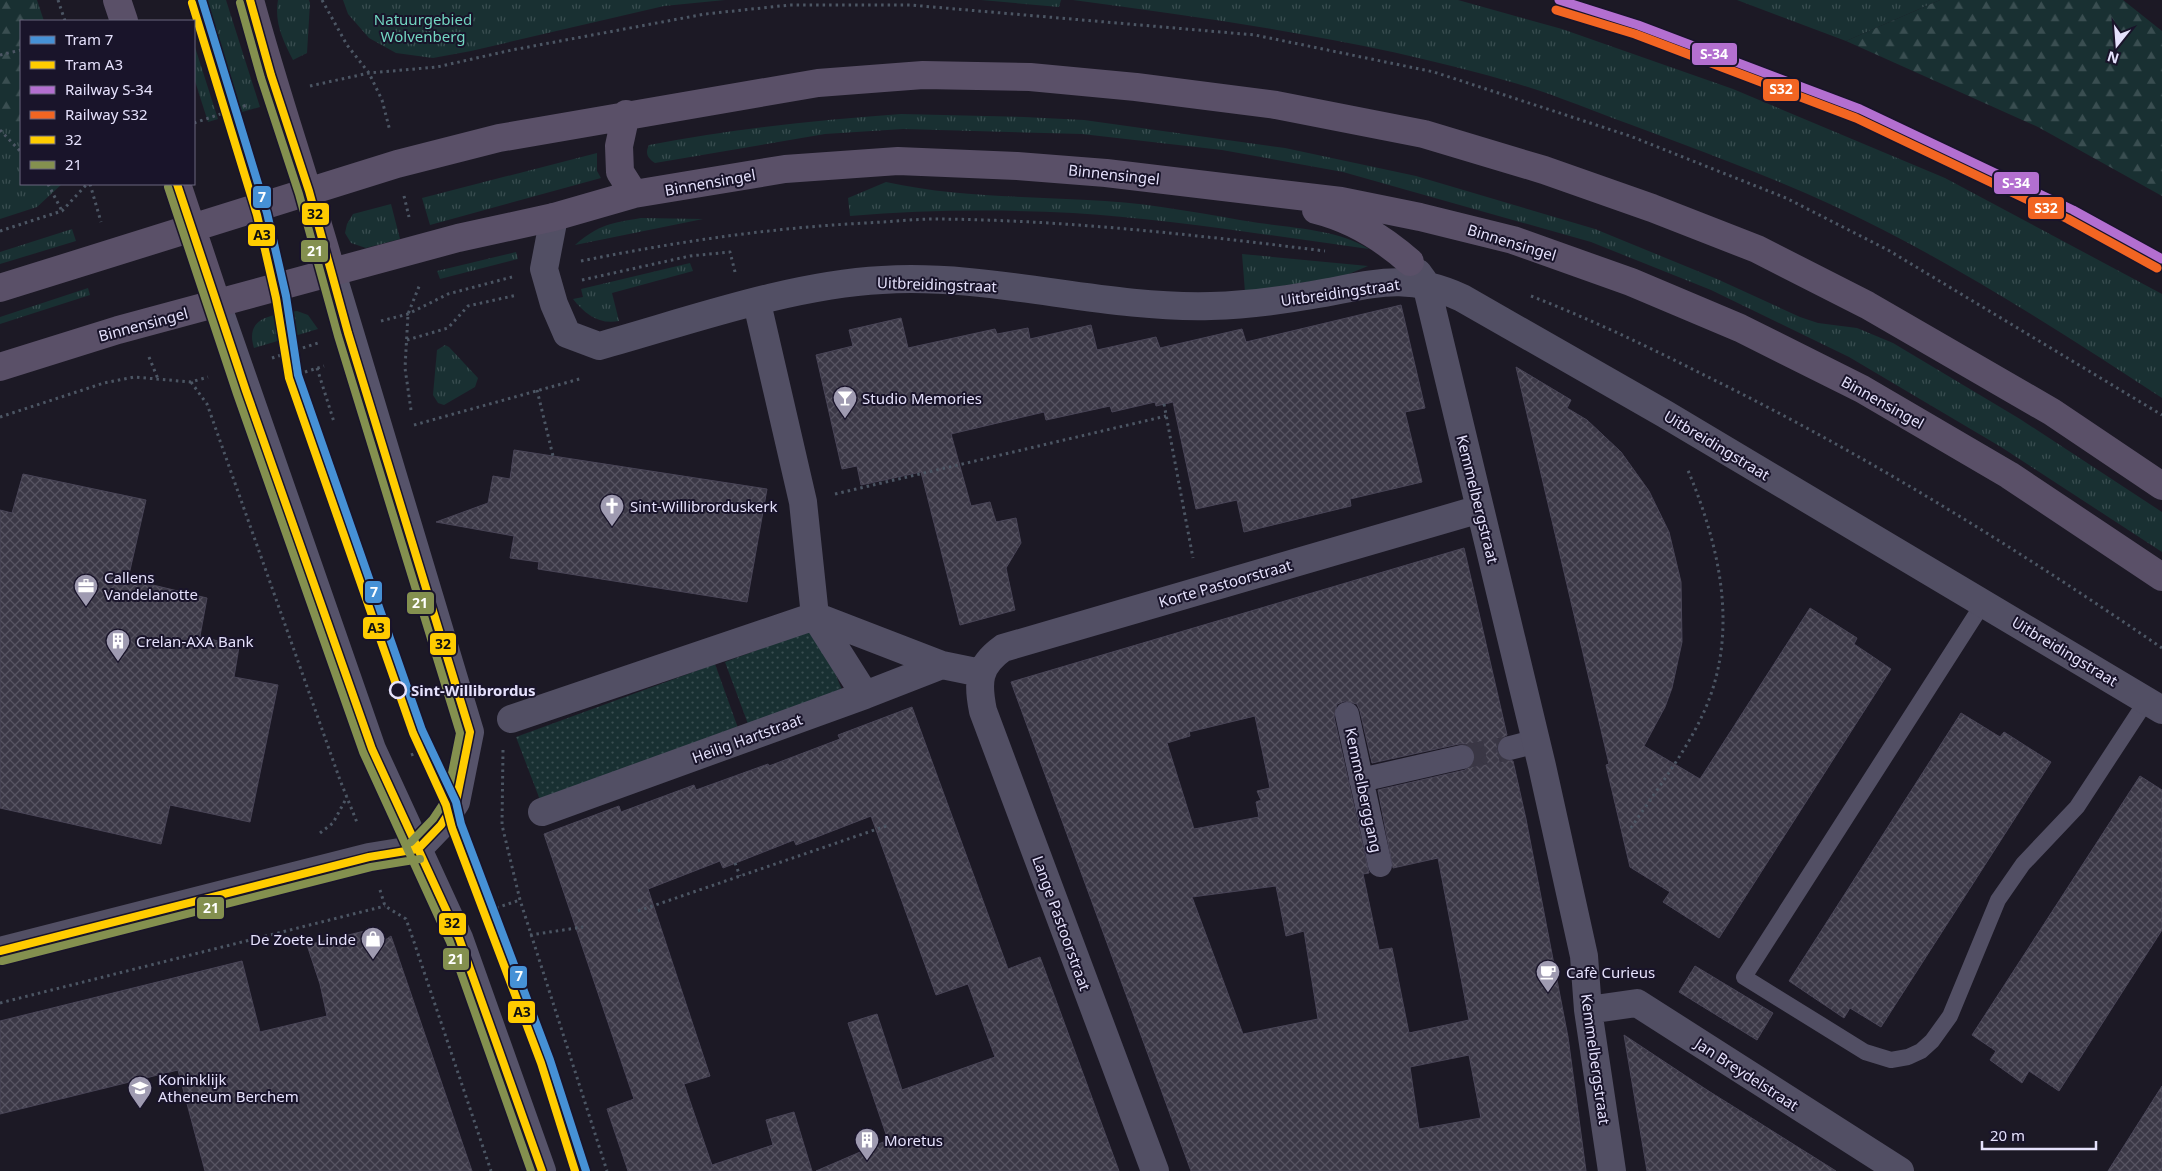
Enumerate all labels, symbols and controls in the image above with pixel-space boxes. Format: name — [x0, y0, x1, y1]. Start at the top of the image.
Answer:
park label: Natuurgebied Wolvenberg — [374, 9, 472, 46]
legend — [20, 20, 195, 185]
north arrow — [2092, 20, 2142, 70]
text: Tram 7 — [65, 29, 113, 49]
line badge: S-34 — [1691, 42, 1738, 66]
text: S-34 — [1700, 44, 1728, 63]
text: N — [2105, 47, 2121, 69]
text: Tram A3 — [65, 54, 123, 74]
line badge: S32 — [1762, 78, 1800, 102]
text: Railway S-34 — [65, 79, 153, 99]
text: S32 — [1769, 79, 1793, 98]
text: Railway S32 — [65, 104, 148, 124]
text: 32 — [65, 129, 82, 149]
text: 21 — [65, 154, 82, 174]
street label: Binnensingel — [1067, 159, 1161, 189]
street label: Binnensingel — [663, 164, 757, 200]
line badge: S-34 — [1993, 171, 2040, 195]
text: S-34 — [2002, 173, 2030, 192]
line badge: 7 — [252, 185, 272, 209]
text: 7 — [258, 187, 266, 206]
line badge: S32 — [2027, 196, 2065, 220]
text: S32 — [2034, 198, 2058, 217]
line badge: 32 — [301, 202, 330, 226]
text: 32 — [307, 204, 323, 223]
street label: Binnensingel — [1465, 219, 1559, 265]
line badge: A3 — [247, 223, 276, 247]
text: A3 — [253, 225, 271, 244]
line badge: 21 — [300, 239, 329, 263]
text: 21 — [307, 241, 323, 260]
street label: Uitbreidingstraat — [877, 272, 998, 296]
street label: Uitbreidingstraat — [1279, 274, 1401, 310]
street label: Binnensingel — [96, 302, 190, 346]
street label: Binnensingel — [1838, 371, 1928, 433]
bar icon: Studio Memories — [832, 385, 858, 419]
place label: Studio Memories — [862, 388, 982, 408]
street label: Uitbreidingstraat — [1660, 406, 1774, 485]
street label: Kemmelbergstraat — [1452, 433, 1504, 566]
church icon: Sint-Willibrorduskerk — [599, 493, 625, 527]
place label: Sint-Willibrorduskerk — [630, 496, 778, 516]
street label: Korte Pastoorstraat — [1156, 554, 1294, 612]
place label: Callens Vandelanotte — [104, 567, 198, 604]
office icon: Callens Vandelanotte — [73, 573, 99, 607]
line badge: 7 — [364, 580, 383, 604]
text: 7 — [370, 582, 378, 601]
line badge: 21 — [406, 591, 435, 615]
text: 21 — [412, 593, 428, 612]
street label: Uitbreidingstraat — [2008, 612, 2122, 691]
line badge: A3 — [362, 616, 391, 640]
text: A3 — [367, 618, 385, 637]
building icon: Crelan-AXA Bank — [105, 628, 131, 662]
place label: Crelan-AXA Bank — [136, 631, 254, 651]
line badge: 32 — [429, 632, 457, 656]
text: 32 — [435, 634, 451, 653]
place label: Sint-Willibrordus — [411, 680, 536, 700]
marker: Sint-Willibrordus — [389, 681, 407, 699]
street label: Heilig Hartstraat — [689, 709, 806, 767]
street label: Kemmelberggang — [1341, 726, 1387, 854]
street label: Lange Pastoorstraat — [1028, 853, 1096, 994]
line badge: 21 — [196, 896, 225, 920]
text: 21 — [203, 898, 219, 917]
line badge: 32 — [438, 912, 467, 936]
text: 32 — [444, 913, 460, 932]
shop icon: De Zoete Linde — [360, 926, 386, 960]
place label: De Zoete Linde — [250, 929, 356, 949]
line badge: 21 — [442, 947, 470, 971]
text: 21 — [448, 949, 464, 968]
cafe icon: Cafè Curieus — [1535, 959, 1561, 993]
place label: Cafè Curieus — [1566, 962, 1655, 982]
line badge: 7 — [509, 965, 528, 989]
text: 7 — [515, 966, 523, 985]
street label: Kemmelbergstraat — [1577, 992, 1615, 1126]
line badge: A3 — [507, 1000, 536, 1024]
text: A3 — [513, 1002, 531, 1021]
street label: Jan Breydelstraat — [1690, 1032, 1803, 1115]
place label: Koninklijk Atheneum Berchem — [158, 1069, 299, 1106]
school or university icon: Koninklijk Atheneum Berchem — [127, 1075, 153, 1109]
scale bar — [1982, 1118, 2096, 1150]
text: 20 m — [1990, 1125, 2025, 1145]
building icon: Moretus — [854, 1127, 880, 1161]
place label: Moretus — [884, 1130, 943, 1150]

